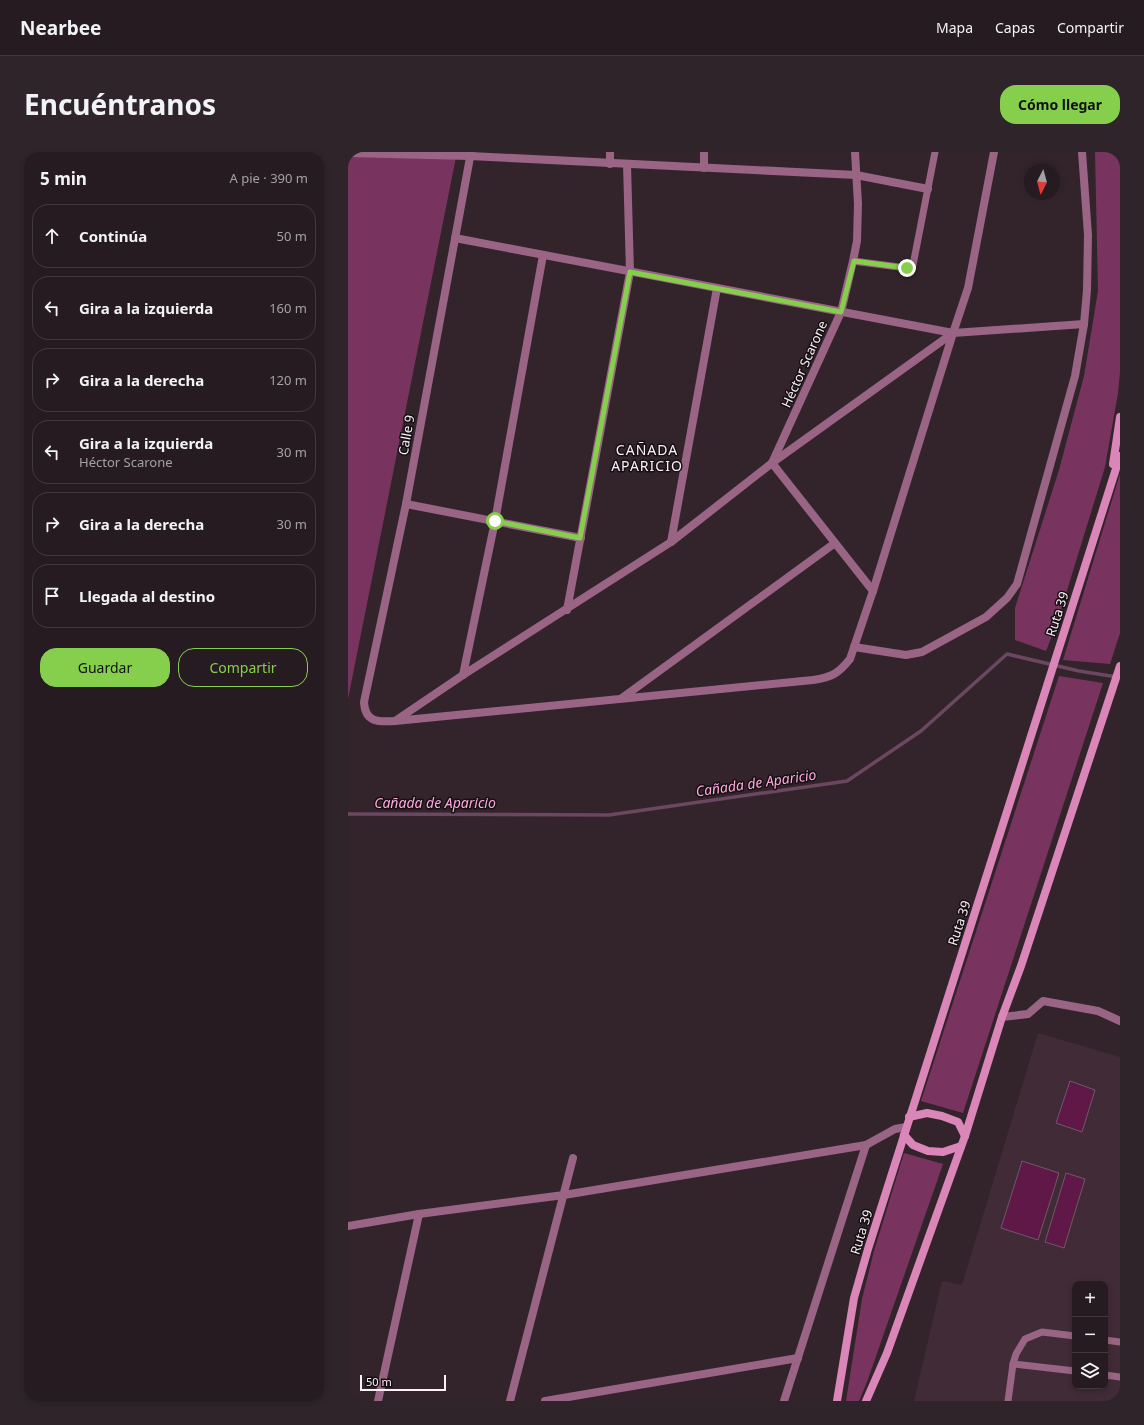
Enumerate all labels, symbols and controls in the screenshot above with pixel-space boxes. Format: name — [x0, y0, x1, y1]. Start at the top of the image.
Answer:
text: Nearbee — [20, 15, 101, 41]
text: Mapa — [936, 18, 973, 37]
text: Capas — [995, 18, 1035, 37]
text: Compartir — [1057, 18, 1124, 37]
text: Encuéntranos — [24, 85, 216, 123]
button: Cómo llegar — [1000, 85, 1120, 124]
north arrow — [1024, 164, 1060, 200]
text: 5 min — [40, 167, 87, 190]
text: A pie · 390 m — [230, 169, 308, 187]
icon: ahead — [41, 225, 63, 247]
text: Continúa — [79, 226, 147, 246]
text: 50 m — [277, 227, 307, 245]
route end — [898, 259, 916, 277]
icon: left — [41, 297, 63, 319]
text: Gira a la izquierda — [79, 298, 213, 318]
text: 160 m — [269, 299, 307, 317]
street label: Héctor Scarone — [777, 318, 831, 410]
icon: right — [41, 369, 63, 391]
text: Gira a la derecha — [79, 370, 204, 390]
text: 120 m — [269, 371, 307, 389]
street label: Calle 9 — [394, 414, 418, 456]
text: Gira a la izquierda — [79, 433, 213, 453]
district label: CAÑADA APARICIO — [611, 440, 683, 475]
icon: left — [41, 441, 63, 463]
text: 30 m — [277, 443, 307, 461]
text: Héctor Scarone — [79, 453, 173, 471]
route start — [486, 512, 504, 530]
icon: right — [41, 513, 63, 535]
text: Gira a la derecha — [79, 514, 204, 534]
text: 30 m — [277, 515, 307, 533]
icon: arrive — [41, 585, 63, 607]
text: Llegada al destino — [79, 586, 215, 606]
street label: Ruta 39 — [1041, 589, 1073, 639]
button: Guardar — [40, 648, 170, 687]
button: Compartir — [178, 648, 308, 687]
water label: Cañada de Aparicio — [694, 765, 818, 800]
water label: Cañada de Aparicio — [374, 793, 496, 812]
street label: Ruta 39 — [943, 898, 975, 948]
street label: Ruta 39 — [846, 1207, 876, 1257]
map controls — [1072, 1281, 1108, 1389]
button: + — [1072, 1281, 1108, 1317]
button: − — [1072, 1317, 1108, 1353]
button: layers — [1072, 1353, 1108, 1389]
scale bar — [360, 1373, 446, 1392]
text: 50 m — [366, 1374, 392, 1389]

